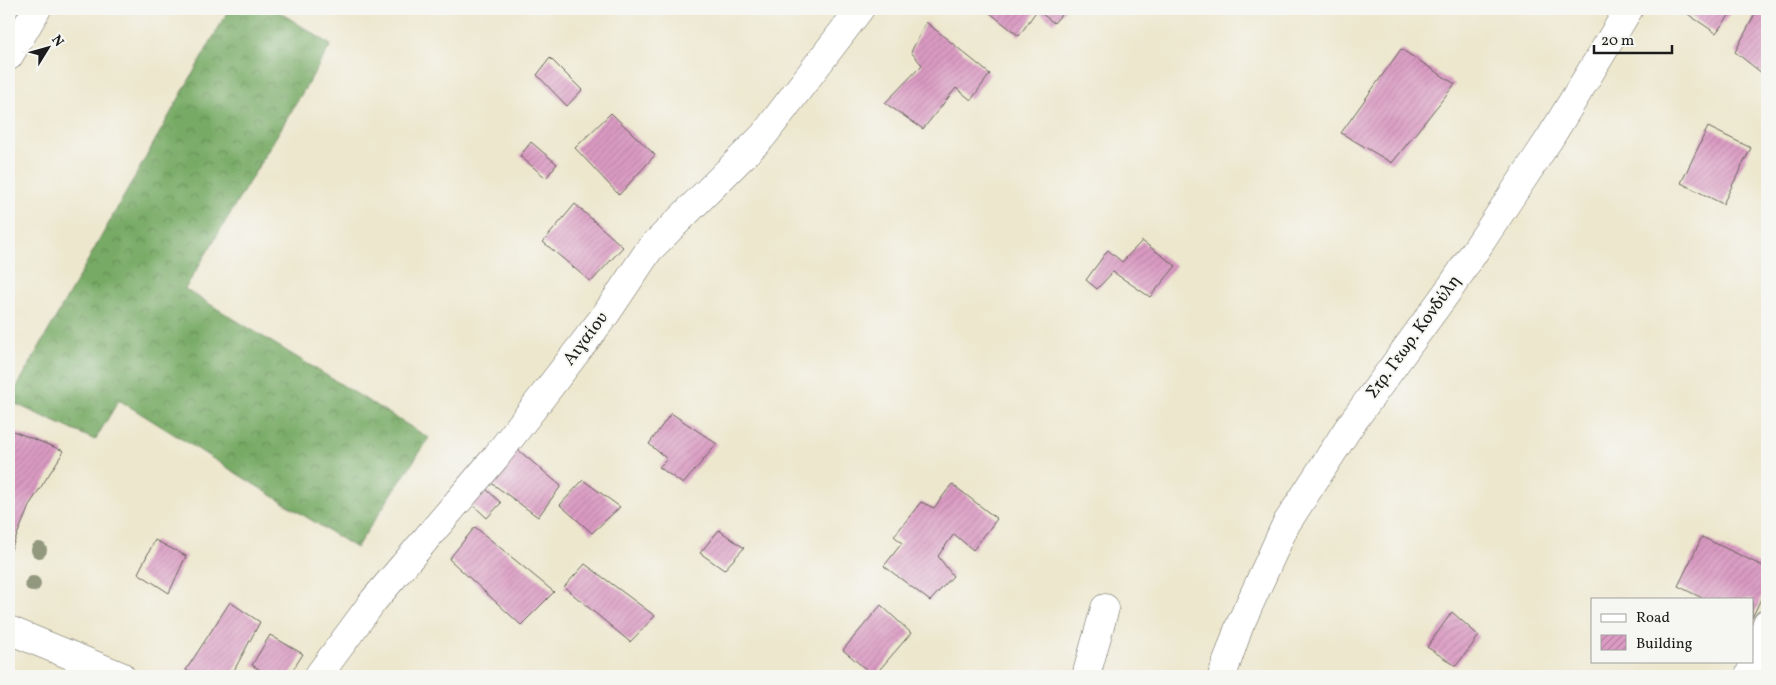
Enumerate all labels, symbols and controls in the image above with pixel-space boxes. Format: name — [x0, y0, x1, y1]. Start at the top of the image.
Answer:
north arrow — [22, 22, 72, 72]
scale bar — [1594, 22, 1671, 54]
text: N — [47, 31, 68, 51]
text: 20 m — [1601, 31, 1634, 52]
street label: Στρ. Γεωρ. Κονδύλη — [1361, 270, 1467, 404]
street label: Αιγαίου — [558, 307, 614, 371]
legend — [1591, 598, 1754, 662]
text: Road — [1636, 608, 1670, 629]
text: Building — [1636, 634, 1693, 655]

